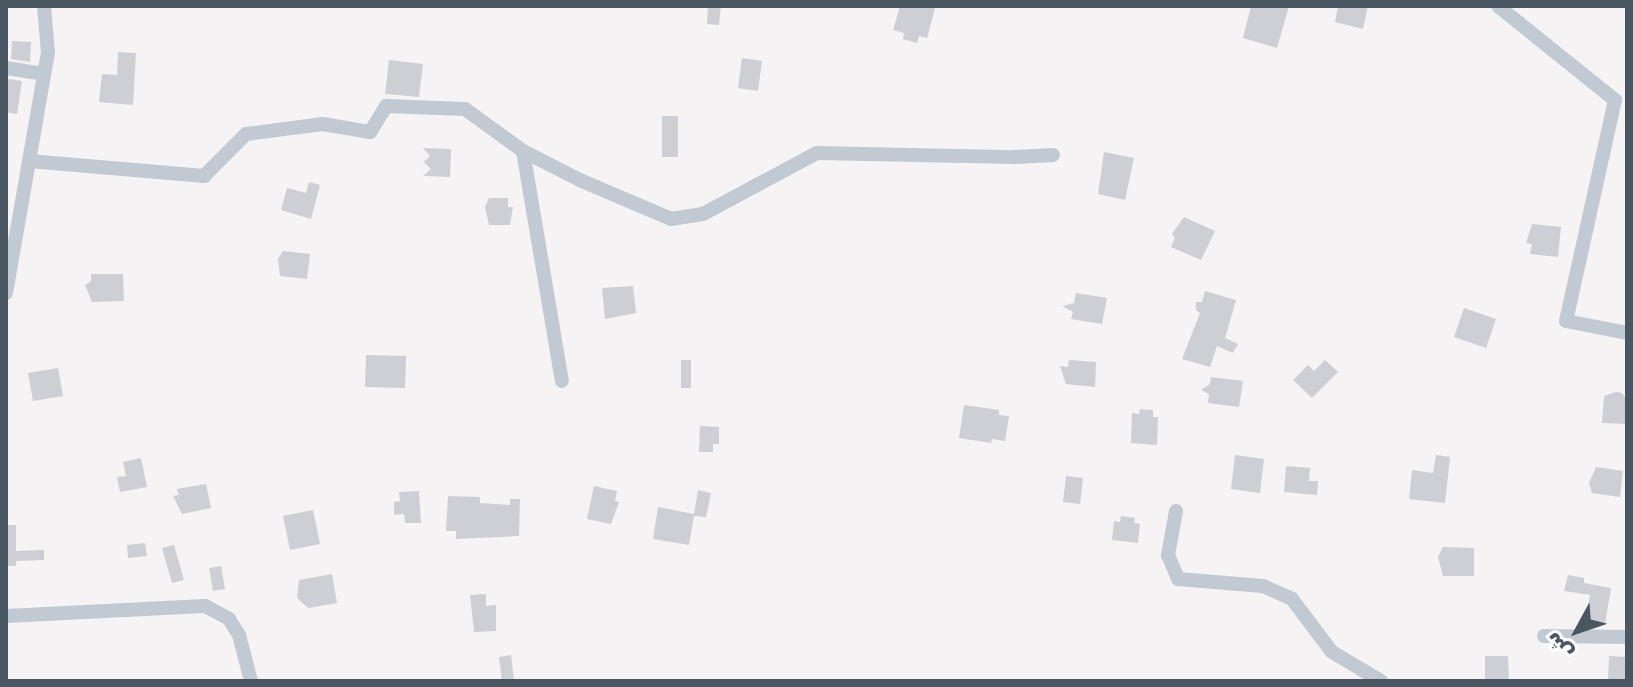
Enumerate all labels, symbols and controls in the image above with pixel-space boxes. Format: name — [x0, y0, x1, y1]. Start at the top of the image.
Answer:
north arrow — [1537, 591, 1617, 671]
text: ش — [1539, 627, 1578, 666]

